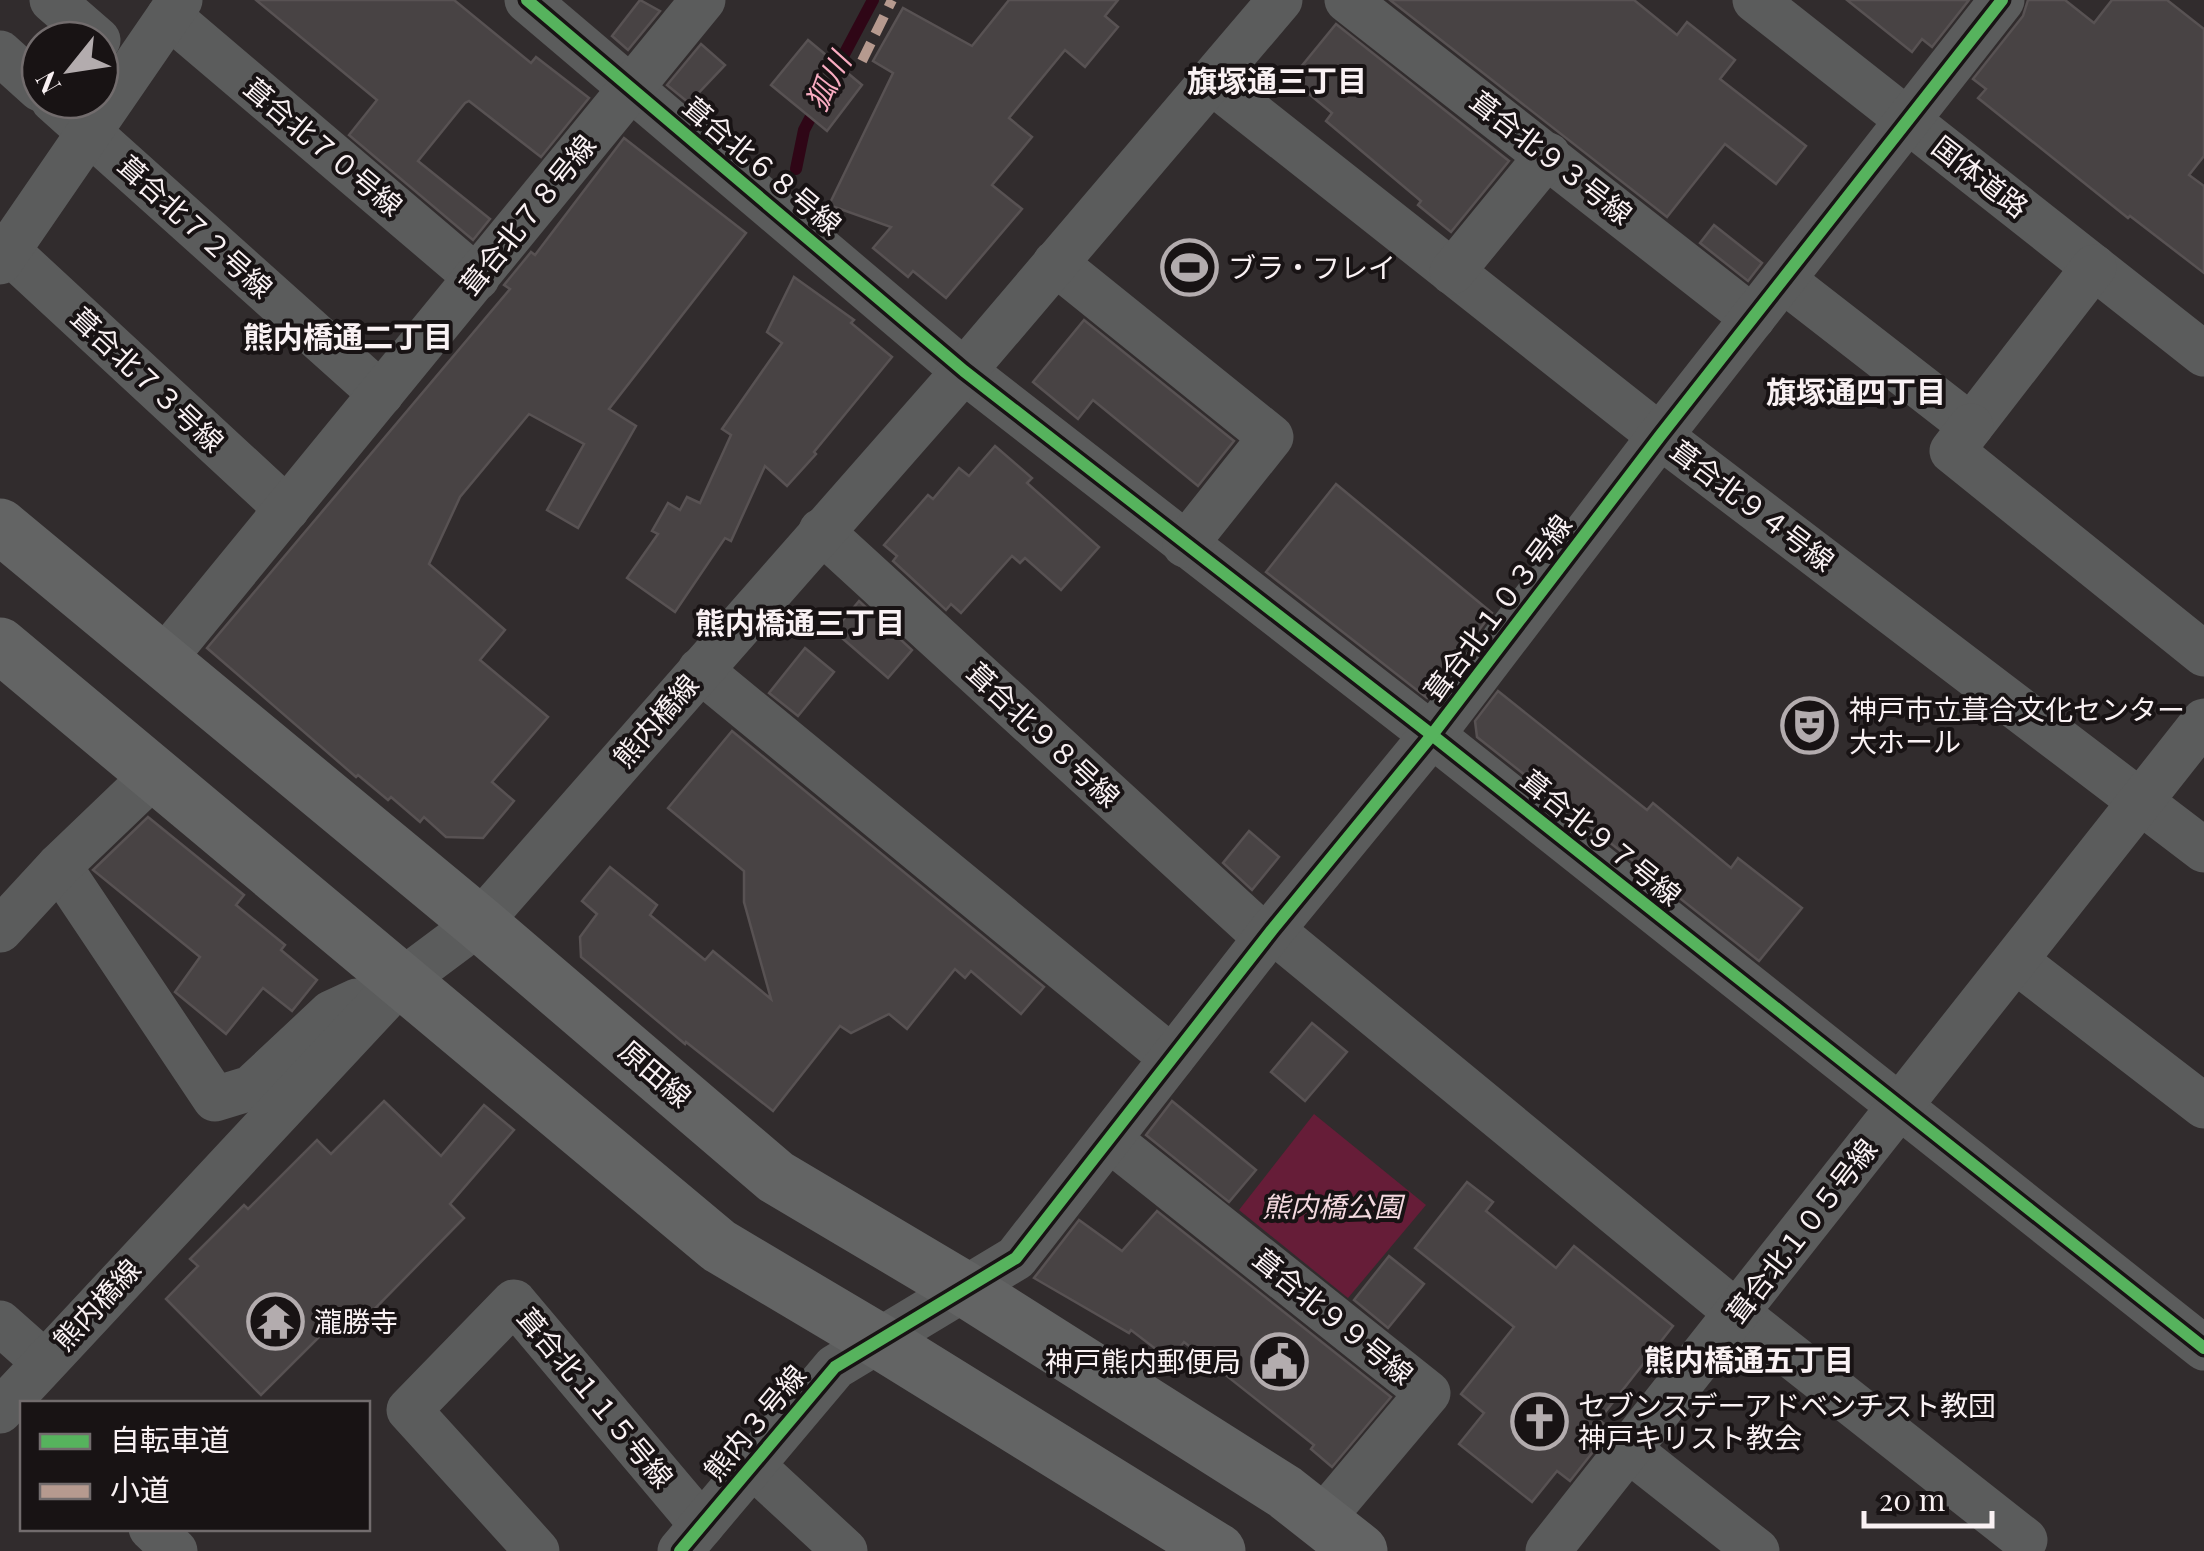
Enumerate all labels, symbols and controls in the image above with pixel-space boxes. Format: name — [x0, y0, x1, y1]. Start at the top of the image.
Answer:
north arrow — [20, 20, 120, 120]
water label: 狐川 — [795, 43, 860, 117]
district label: 旗塚通三丁目 — [1187, 60, 1367, 100]
text: N — [26, 65, 68, 101]
street label: 葺合北７０号線 — [237, 69, 411, 223]
street label: 葺合北９３号線 — [1463, 82, 1641, 232]
street label: 葺合北６８号線 — [676, 88, 850, 242]
street label: 葺合北７８号線 — [451, 126, 603, 302]
street label: 国体道路 — [1925, 127, 2036, 225]
street label: 葺合北７２号線 — [111, 147, 281, 305]
sports icon: ブラ・フレイ — [1159, 238, 1219, 298]
place label: ブラ・フレイ — [1228, 248, 1396, 285]
street label: 葺合北７３号線 — [64, 299, 232, 459]
district label: 熊内橋通二丁目 — [243, 316, 453, 356]
district label: 旗塚通四丁目 — [1766, 371, 1946, 411]
street label: 葺合北９４号線 — [1663, 431, 1842, 579]
street label: 葺合北１０３号線 — [1415, 507, 1579, 708]
district label: 熊内橋通三丁目 — [695, 602, 905, 642]
street label: 葺合北９８号線 — [960, 654, 1128, 814]
street label: 熊内橋線 — [604, 666, 706, 774]
place label: 神戸市立葺合文化センター 大ホール — [1849, 690, 2185, 759]
theatre icon: 神戸市立葺合文化センター 大ホール — [1780, 696, 1840, 756]
street label: 葺合北９７号線 — [1514, 761, 1690, 913]
street label: 原田線 — [612, 1031, 700, 1114]
street label: 葺合北１０５号線 — [1717, 1130, 1884, 1330]
park label: 熊内橋公園 — [1262, 1187, 1406, 1224]
street label: 葺合北９９号線 — [1246, 1240, 1422, 1392]
street label: 熊内橋線 — [44, 1250, 148, 1358]
temple icon: 瀧勝寺 — [245, 1292, 305, 1352]
street label: 葺合北１１５号線 — [510, 1299, 682, 1495]
place label: 瀧勝寺 — [314, 1302, 398, 1339]
public building icon: 神戸熊内郵便局 — [1250, 1332, 1310, 1392]
district label: 熊内橋通五丁目 — [1644, 1339, 1854, 1379]
place label: 神戸熊内郵便局 — [1045, 1342, 1241, 1379]
street label: 熊内３号線 — [695, 1357, 813, 1488]
place label: セブンスデーアドベンチスト教団 神戸キリスト教会 — [1578, 1386, 1996, 1455]
church icon: セブンスデーアドベンチスト教団 神戸キリスト教会 — [1509, 1392, 1569, 1452]
legend — [20, 1401, 370, 1531]
text: 自転車道 — [110, 1419, 230, 1459]
scale bar — [1864, 1466, 1992, 1528]
text: 小道 — [110, 1469, 170, 1509]
text: 20 m — [1879, 1479, 1946, 1519]

